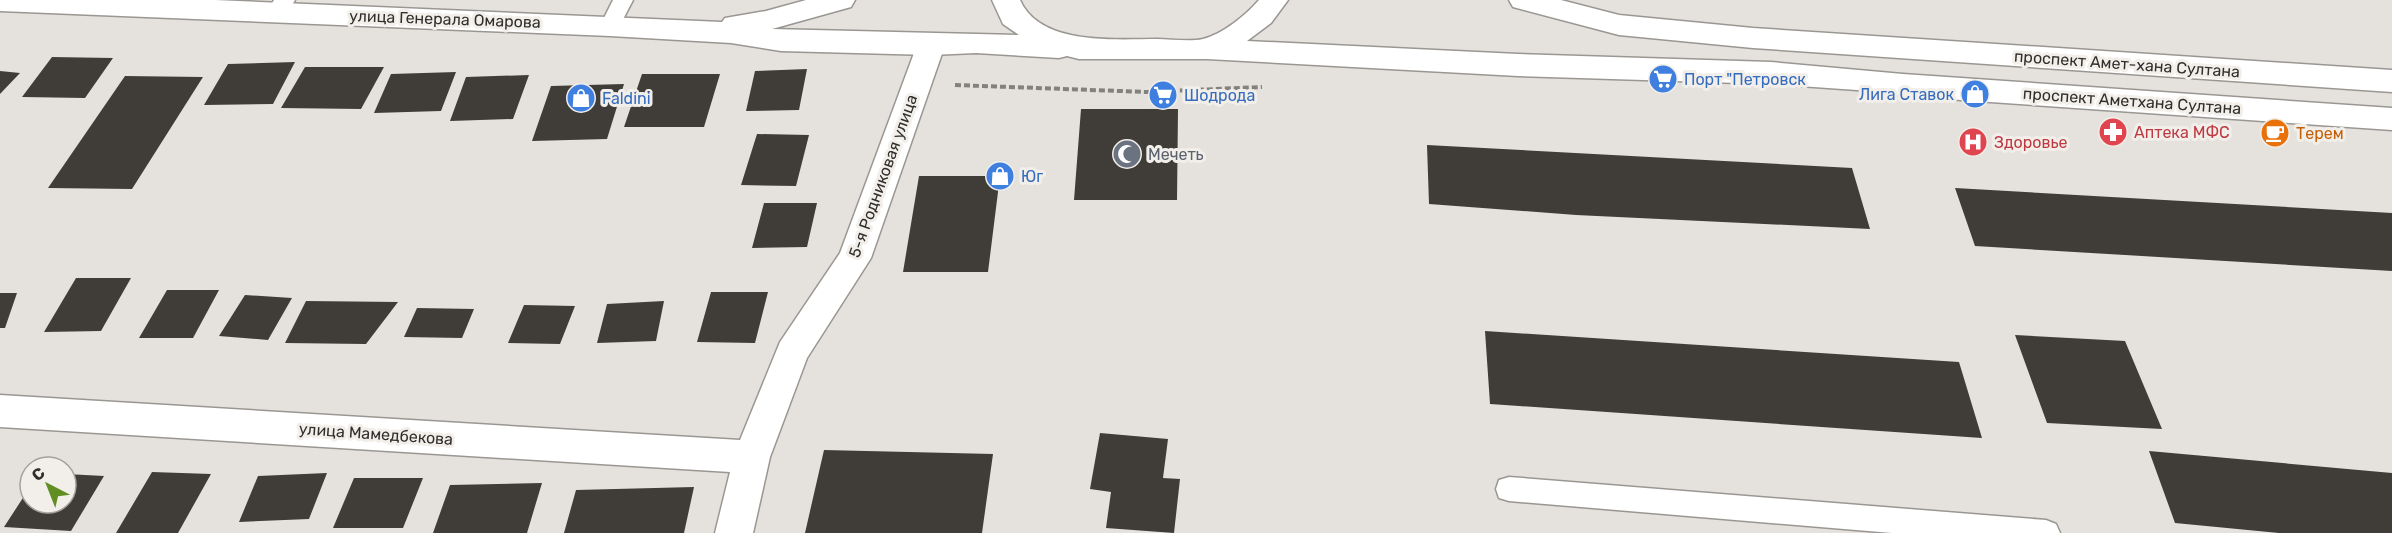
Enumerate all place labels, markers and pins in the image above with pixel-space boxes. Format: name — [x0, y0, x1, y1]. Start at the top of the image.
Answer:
supermarket icon: Порт "Петровск — [1647, 63, 1679, 95]
place label: Порт "Петровск — [1684, 70, 1806, 89]
shop icon: Лига Ставок — [1959, 78, 1991, 110]
supermarket icon: Шодрода — [1147, 79, 1179, 111]
shop icon: Faldini — [565, 82, 597, 114]
place label: Лига Ставок — [1859, 85, 1954, 104]
place label: Шодрода — [1184, 86, 1255, 105]
place label: Faldini — [602, 89, 651, 108]
pharmacy icon: Аптека МФС — [2097, 116, 2129, 148]
cafe icon: Терем — [2259, 117, 2291, 149]
place label: Аптека МФС — [2134, 123, 2230, 142]
place label: Терем — [2296, 124, 2344, 143]
hospital icon: Здоровье — [1957, 126, 1989, 158]
place label: Здоровье — [1994, 133, 2067, 152]
mosque icon: Мечеть — [1111, 138, 1143, 170]
place label: Мечеть — [1148, 145, 1204, 164]
shop icon: Юг — [984, 160, 1016, 192]
place label: Юг — [1021, 167, 1043, 186]

